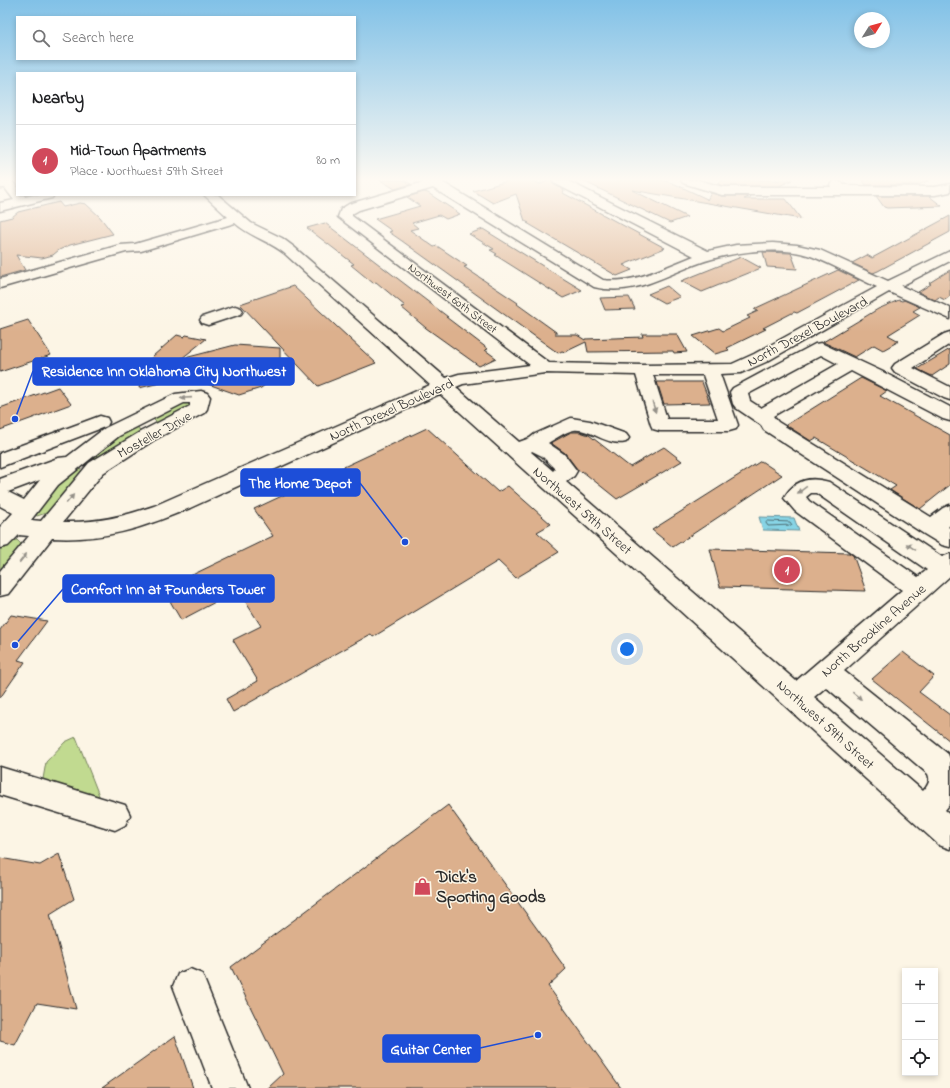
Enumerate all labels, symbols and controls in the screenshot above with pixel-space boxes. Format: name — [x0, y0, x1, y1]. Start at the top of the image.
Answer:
north arrow — [854, 12, 890, 48]
search box — [16, 16, 356, 60]
icon: search — [30, 27, 52, 49]
text: Search here — [62, 27, 134, 49]
text: Nearby — [32, 86, 84, 111]
text: Mid-Town Apartments — [70, 140, 206, 162]
text: 1 — [43, 151, 47, 170]
text: 80 m — [316, 151, 340, 170]
text: Place · Northwest 59th Street — [70, 162, 223, 181]
street label: Northwest 60th Street — [404, 259, 501, 338]
street label: North Drexel Boulevard — [744, 292, 872, 373]
callout: Residence Inn Oklahoma City Northwest — [33, 358, 294, 385]
text: Residence Inn Oklahoma City Northwest — [41, 361, 287, 385]
street label: North Drexel Boulevard — [326, 374, 457, 447]
one-way arrow — [180, 394, 192, 401]
one-way arrow — [651, 401, 657, 413]
street label: Mosteller Drive — [114, 406, 196, 464]
street label: Northwest 59th Street — [528, 462, 637, 560]
callout: The Home Depot — [241, 469, 360, 496]
text: The Home Depot — [248, 473, 353, 495]
one-way arrow — [796, 486, 807, 494]
one-way arrow — [65, 494, 74, 504]
one-way arrow — [905, 543, 916, 551]
one-way arrow — [19, 553, 27, 564]
pin: 1 — [774, 555, 800, 585]
callout: Comfort Inn at Founders Tower — [63, 575, 274, 602]
text: Comfort Inn at Founders Tower — [71, 579, 265, 601]
street label: North Brookline Avenue — [817, 579, 932, 683]
your location — [617, 639, 637, 659]
street label: Northwest 59th Street — [771, 675, 879, 775]
one-way arrow — [851, 691, 862, 700]
place label: Dick's Sporting Goods — [435, 865, 546, 912]
shop icon: Dick's Sporting Goods — [413, 876, 433, 896]
map controls — [902, 968, 938, 1076]
button: + — [902, 968, 938, 1004]
button: − — [902, 1004, 938, 1040]
callout: Guitar Center — [383, 1035, 480, 1062]
text: Guitar Center — [391, 1039, 472, 1061]
button: locate — [902, 1040, 938, 1076]

